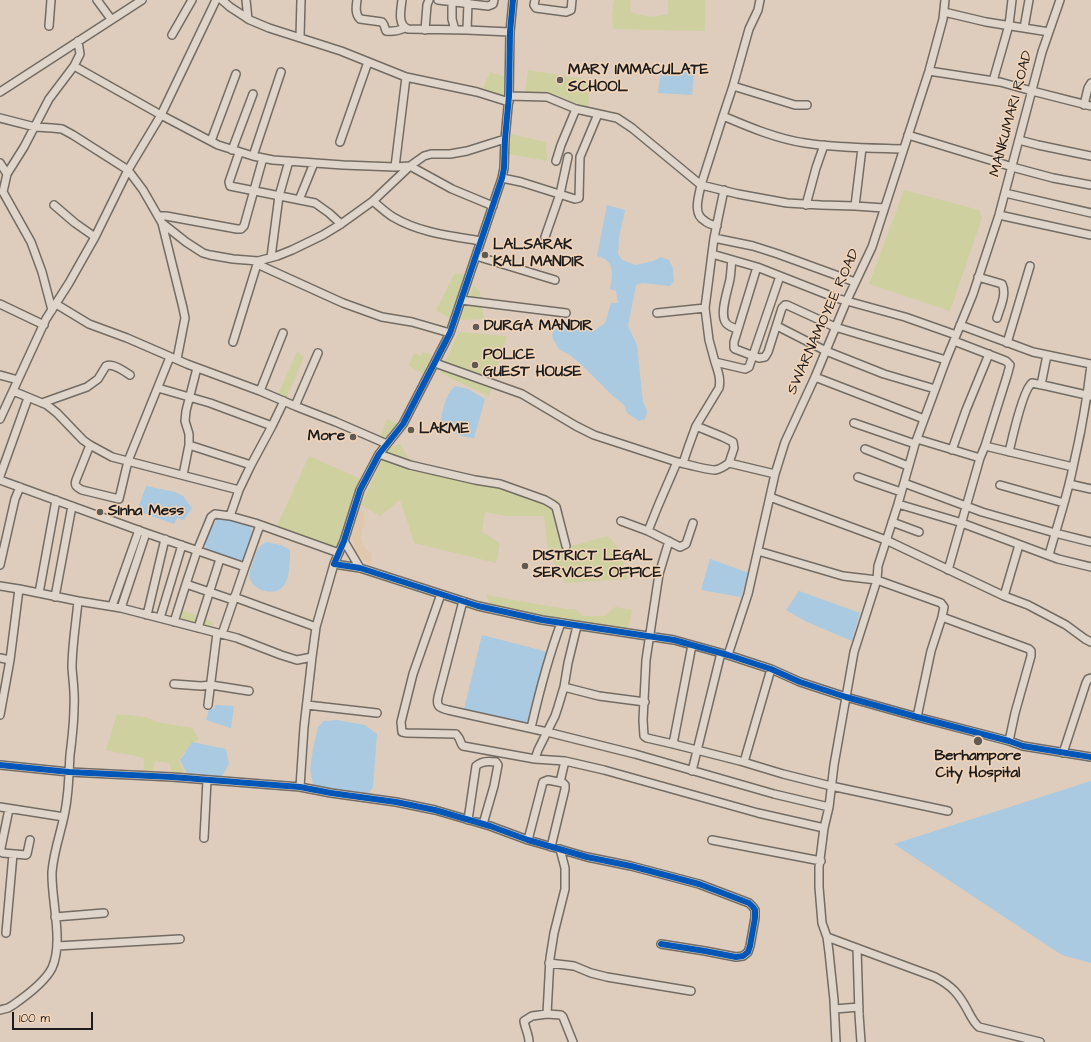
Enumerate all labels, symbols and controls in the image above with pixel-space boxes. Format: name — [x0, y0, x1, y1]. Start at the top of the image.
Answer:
street label: MANKUMARI ROAD — [986, 49, 1038, 179]
place label: MARY IMMACULATE SCHOOL — [568, 62, 709, 97]
marker: MARY IMMACULATE SCHOOL — [555, 75, 565, 85]
place label: LALSARAK KALI MANDIR — [493, 237, 584, 272]
street label: SWARNAMOYEE ROAD — [784, 246, 864, 398]
marker: LALSARAK KALI MANDIR — [480, 250, 490, 260]
place label: DURGA MANDIR — [484, 318, 593, 336]
marker: DURGA MANDIR — [471, 322, 481, 332]
place label: POLICE GUEST HOUSE — [483, 347, 582, 382]
marker: POLICE GUEST HOUSE — [470, 360, 480, 370]
place label: LAKME — [419, 421, 469, 439]
marker: LAKME — [406, 425, 416, 435]
place label: More — [308, 428, 345, 446]
marker: More — [348, 432, 358, 442]
place label: SInha Mess — [108, 503, 184, 521]
marker: SInha Mess — [95, 507, 105, 517]
place label: DISTRICT LEGAL SERVICES OFFICE — [533, 548, 662, 583]
marker: DISTRICT LEGAL SERVICES OFFICE — [520, 561, 530, 571]
marker: Berhampore City Hospital — [972, 735, 984, 747]
place label: Berhampore City Hospital — [935, 748, 1021, 783]
scale bar — [14, 1004, 95, 1030]
text: 100 m — [19, 1010, 50, 1027]

